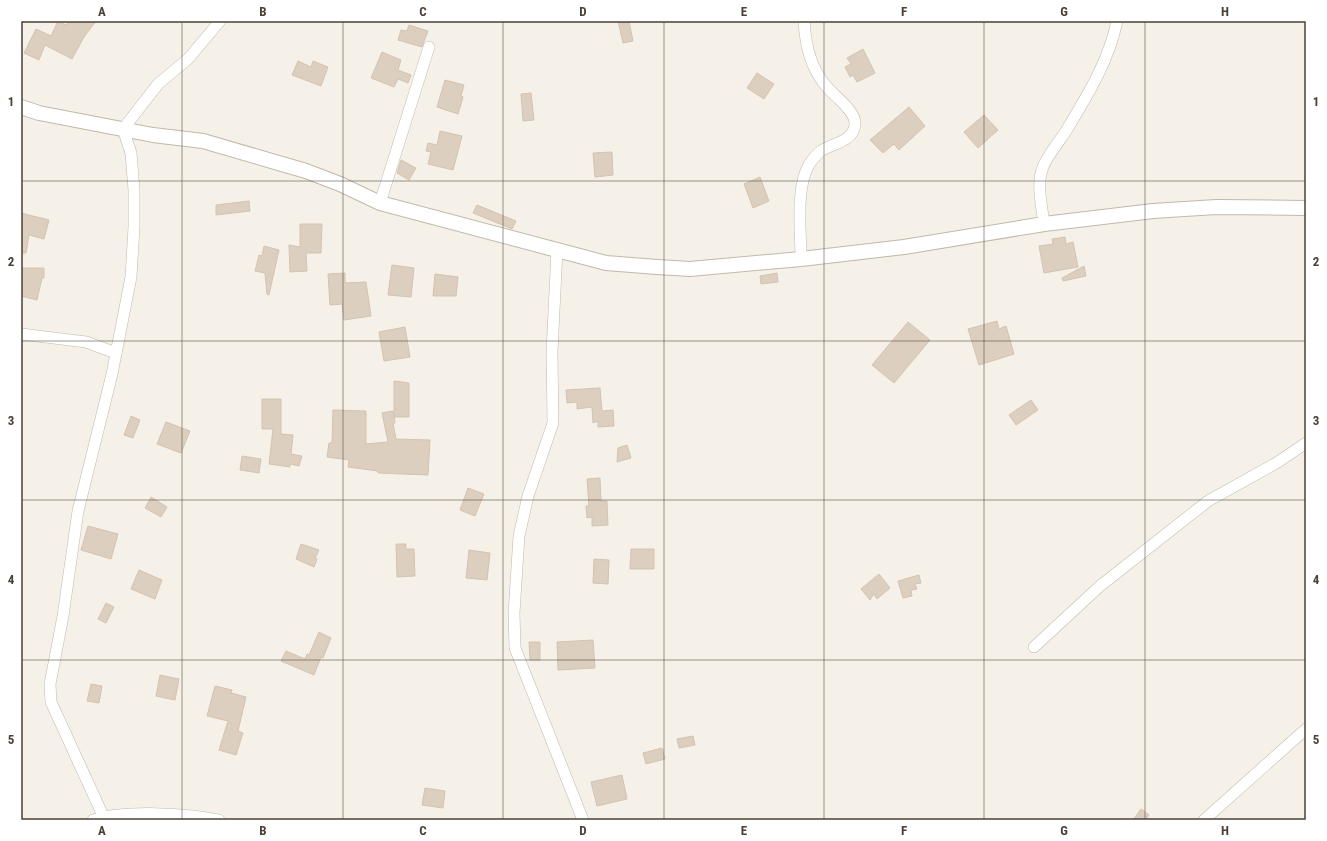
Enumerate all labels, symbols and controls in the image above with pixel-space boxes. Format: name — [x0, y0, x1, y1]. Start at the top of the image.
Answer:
text: A — [98, 4, 106, 19]
text: B — [259, 4, 267, 19]
text: C — [419, 4, 427, 19]
text: D — [579, 4, 587, 19]
text: E — [741, 4, 748, 19]
text: F — [901, 4, 907, 19]
text: G — [1060, 4, 1068, 19]
text: H — [1221, 4, 1229, 19]
text: 1 — [8, 94, 14, 109]
text: 1 — [1313, 94, 1319, 109]
text: 2 — [8, 254, 15, 269]
text: 2 — [1313, 254, 1320, 269]
text: 3 — [8, 413, 14, 428]
text: 3 — [1313, 413, 1319, 428]
text: 4 — [8, 572, 15, 587]
text: 4 — [1313, 572, 1320, 587]
text: 5 — [8, 732, 15, 747]
text: 5 — [1313, 732, 1320, 747]
text: A — [98, 823, 106, 838]
text: B — [259, 823, 267, 838]
text: C — [419, 823, 427, 838]
text: D — [579, 823, 587, 838]
text: E — [741, 823, 748, 838]
text: F — [901, 823, 907, 838]
text: G — [1060, 823, 1068, 838]
text: H — [1221, 823, 1229, 838]

